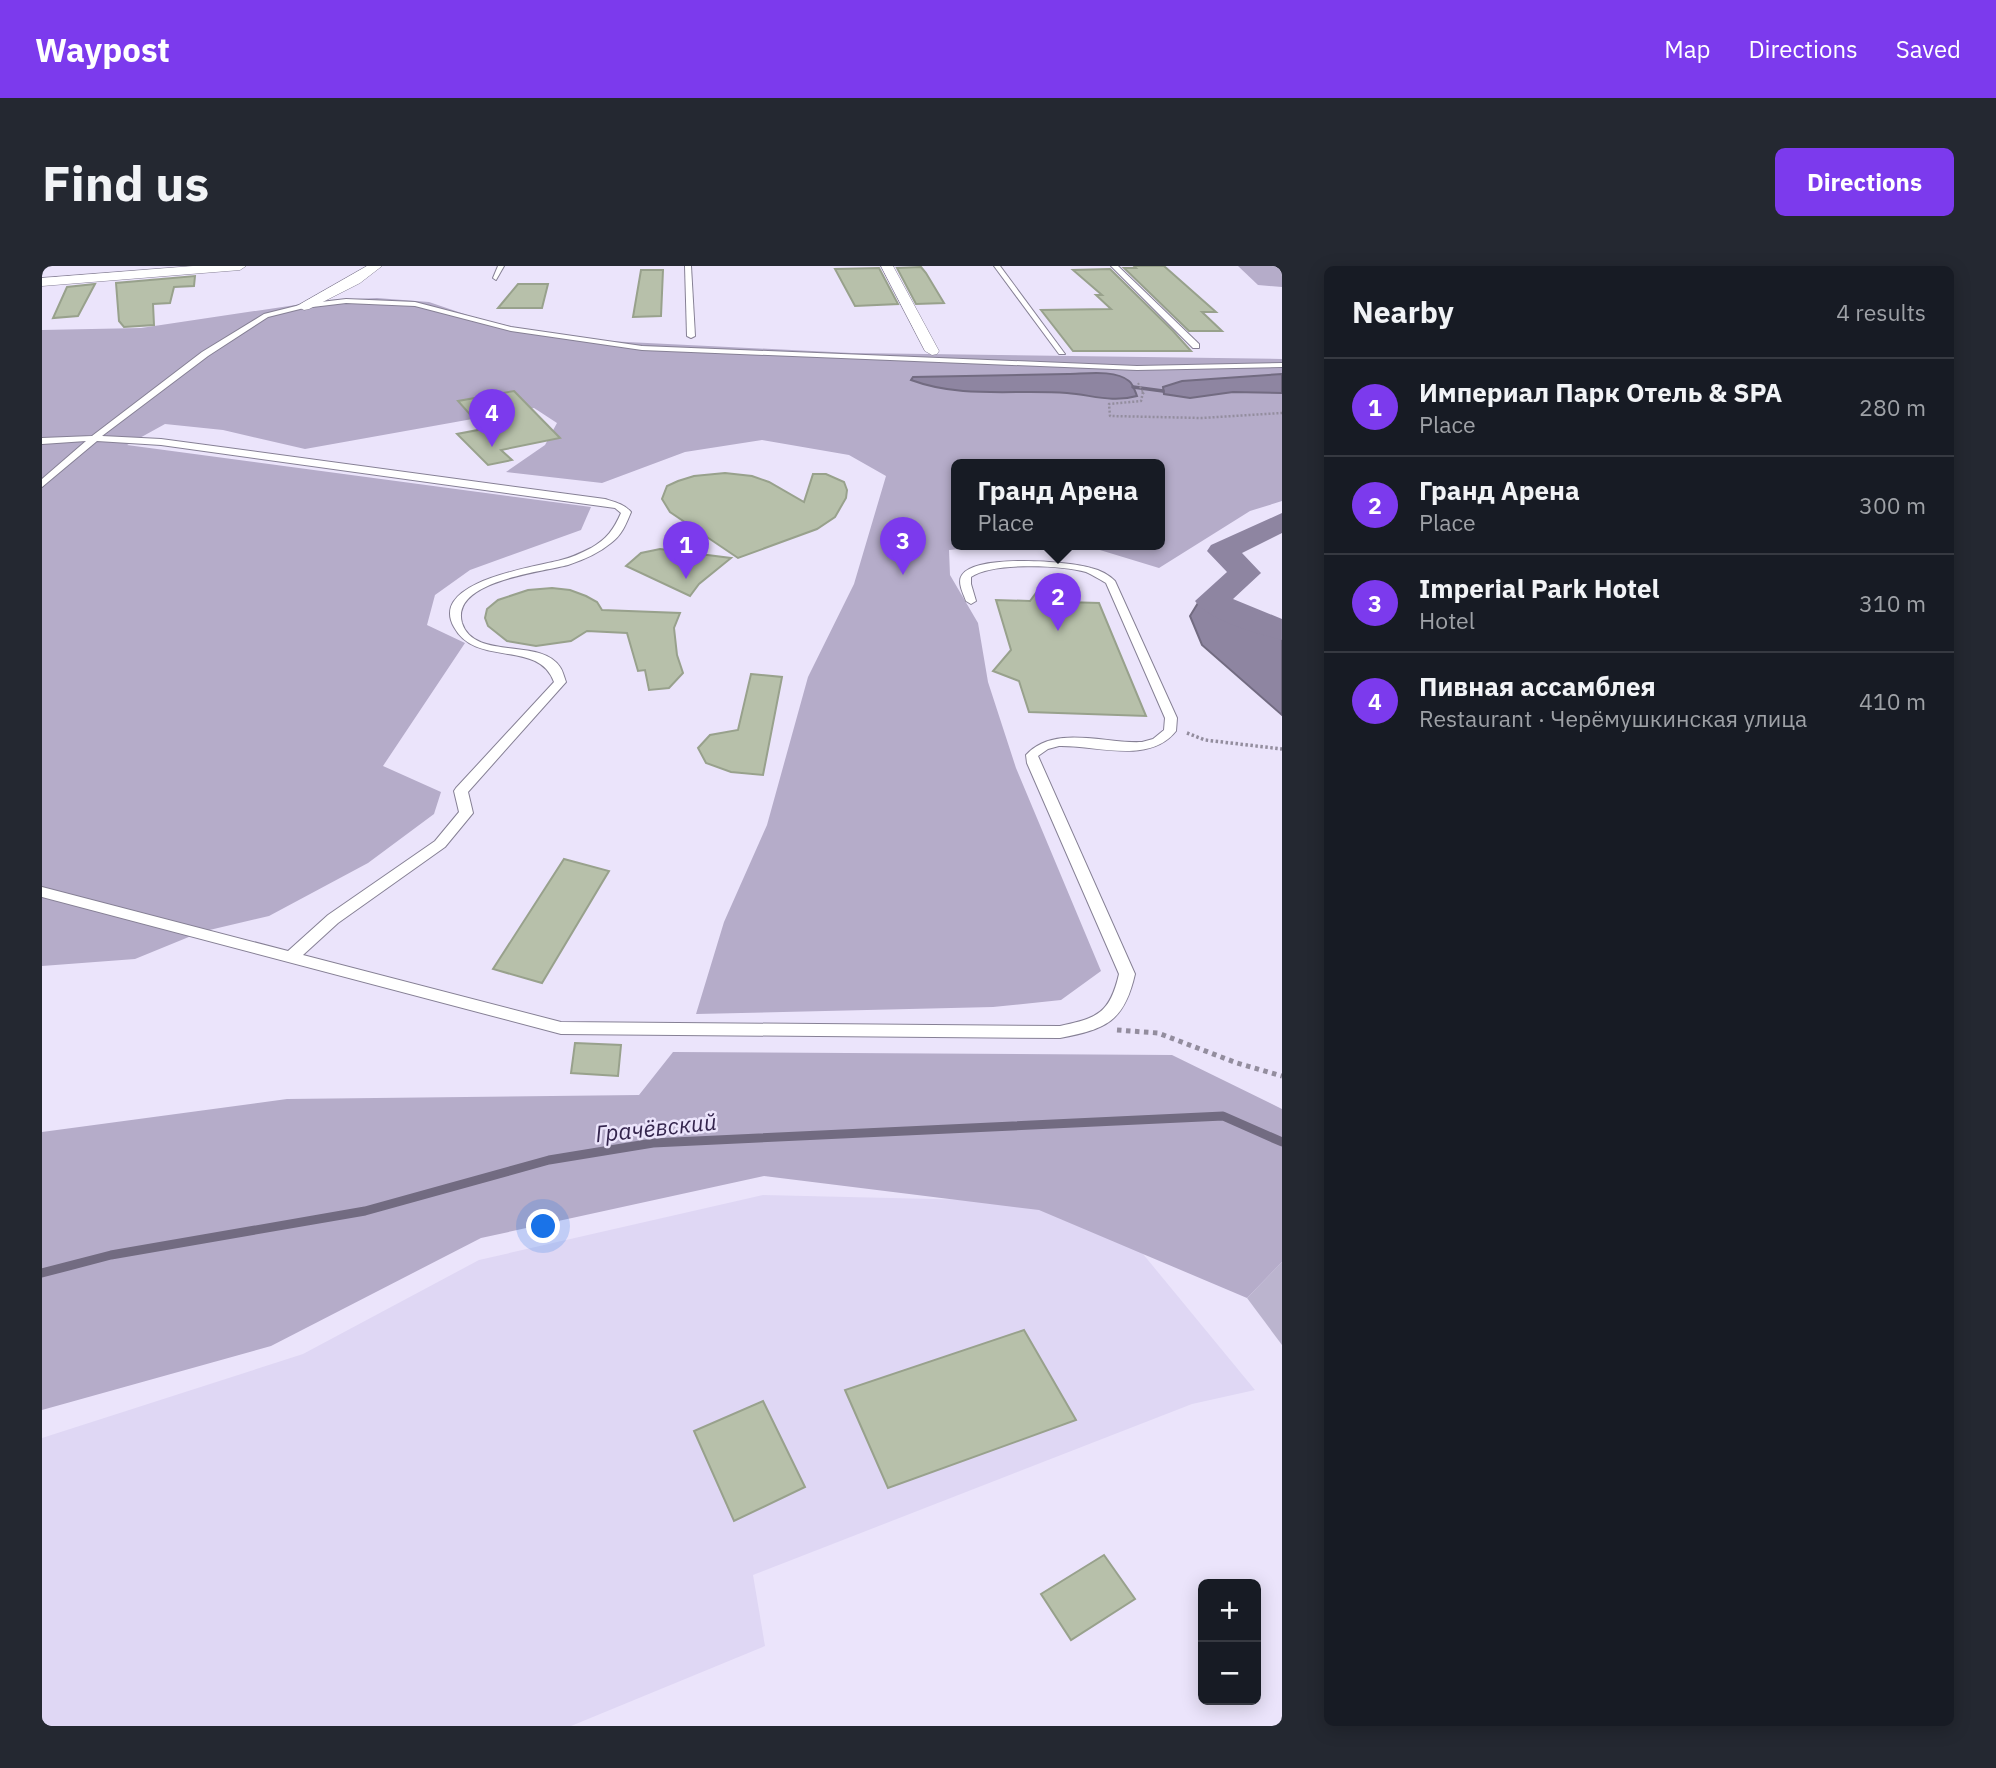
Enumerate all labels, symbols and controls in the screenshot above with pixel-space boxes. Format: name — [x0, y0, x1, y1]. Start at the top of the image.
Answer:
text: Waypost — [35, 28, 170, 71]
text: Map — [1664, 33, 1710, 65]
text: Directions — [1748, 33, 1858, 65]
text: Saved — [1896, 33, 1961, 65]
button: Directions — [1775, 148, 1954, 216]
text: Find us — [42, 151, 209, 214]
text: Nearby — [1352, 292, 1454, 331]
text: 4 results — [1836, 297, 1926, 327]
text: Империал Парк Отель & SPA — [1419, 375, 1782, 409]
pin: 4 — [469, 389, 515, 447]
text: 1 — [1368, 392, 1382, 422]
text: 280 m — [1859, 392, 1926, 422]
text: Place — [1419, 409, 1476, 439]
popup — [951, 459, 1165, 550]
text: Гранд Арена — [978, 473, 1138, 507]
text: Гранд Арена — [1419, 473, 1580, 507]
text: 2 — [1368, 490, 1382, 520]
text: 300 m — [1859, 490, 1926, 520]
text: Place — [978, 507, 1034, 537]
text: Place — [1419, 507, 1476, 537]
pin: 3 — [880, 517, 926, 575]
pin: 1 — [663, 521, 709, 579]
text: Imperial Park Hotel — [1419, 571, 1659, 605]
pin: 2 — [1035, 573, 1081, 631]
text: 3 — [1368, 588, 1382, 618]
text: 310 m — [1859, 588, 1926, 618]
text: Hotel — [1419, 605, 1475, 635]
text: Пивная ассамблея — [1419, 669, 1656, 703]
text: 4 — [1368, 686, 1382, 716]
text: 410 m — [1859, 686, 1926, 716]
text: Restaurant · Черёмушкинская улица — [1419, 703, 1807, 733]
water label: Грачёвский — [594, 1106, 718, 1148]
your location — [526, 1209, 560, 1243]
map controls — [1198, 1579, 1261, 1705]
button: + — [1198, 1579, 1261, 1642]
button: − — [1198, 1642, 1261, 1705]

